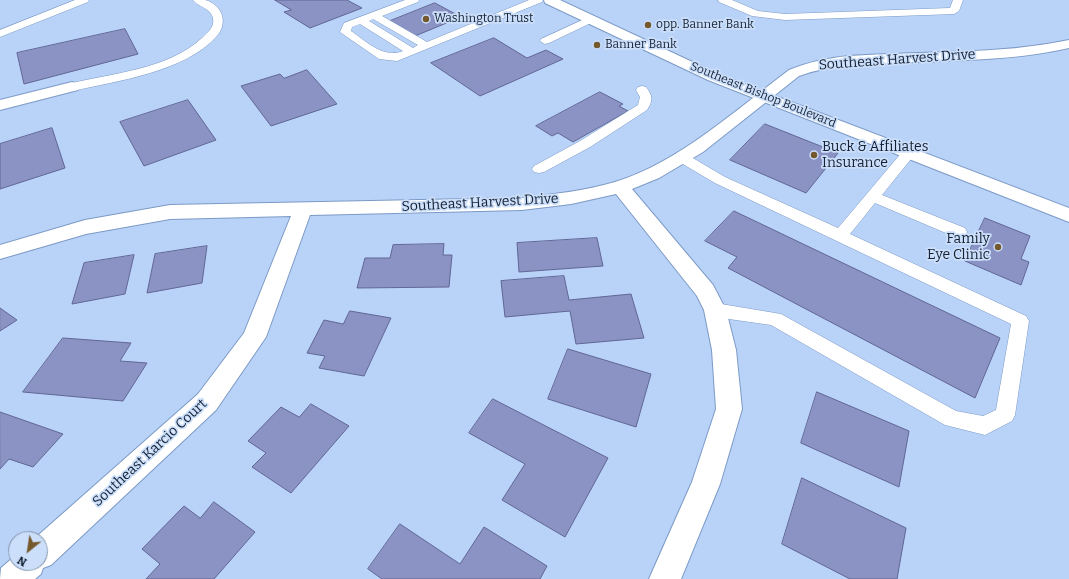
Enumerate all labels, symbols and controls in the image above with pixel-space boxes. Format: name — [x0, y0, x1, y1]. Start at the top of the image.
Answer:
place label: Washington Trust — [434, 12, 533, 26]
marker: Washington Trust — [421, 14, 431, 24]
place label: opp. Banner Bank — [656, 18, 754, 32]
marker: opp. Banner Bank — [643, 20, 653, 30]
place label: Banner Bank — [605, 38, 677, 52]
marker: Banner Bank — [592, 40, 602, 50]
street label: Southeast Harvest Drive — [818, 46, 976, 74]
street label: Southeast Bishop Boulevard — [688, 59, 838, 131]
place label: Buck & Affiliates Insurance — [822, 139, 928, 172]
marker: Buck & Affiliates Insurance — [809, 150, 819, 160]
street label: Southeast Harvest Drive — [401, 190, 559, 216]
place label: Family Eye Clinic — [927, 231, 990, 264]
marker: Family Eye Clinic — [993, 242, 1003, 252]
street label: Southeast Karcio Court — [89, 396, 211, 510]
north arrow — [8, 531, 48, 571]
text: N — [15, 553, 29, 569]

